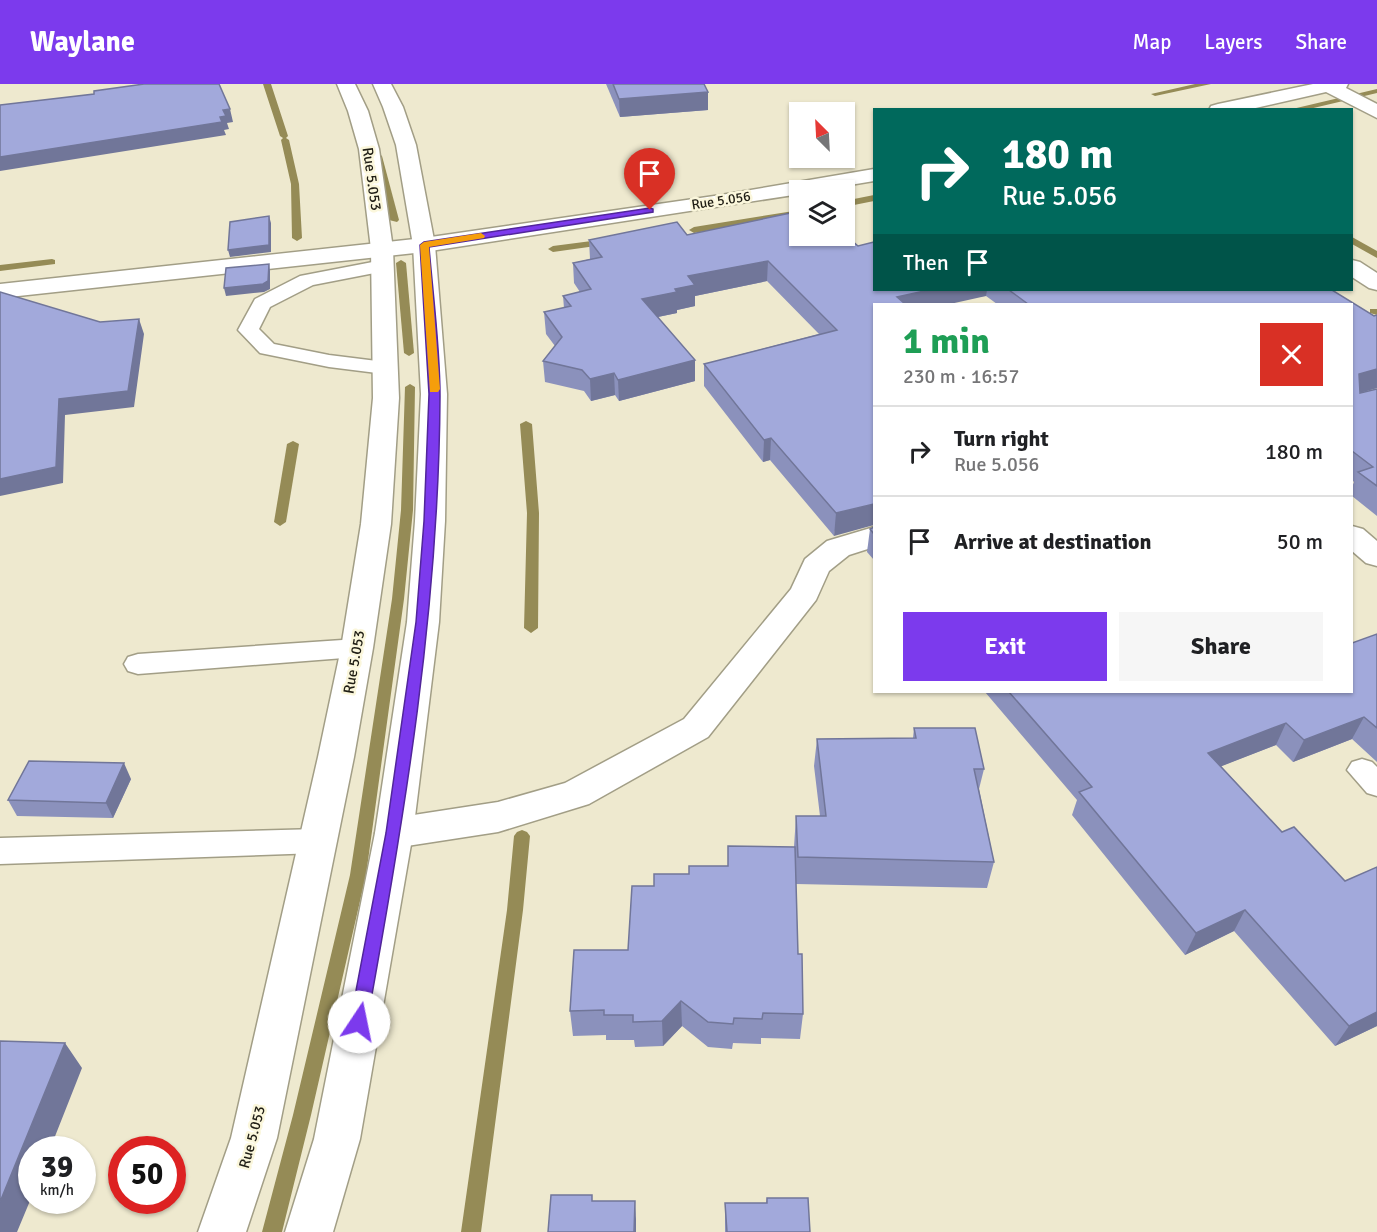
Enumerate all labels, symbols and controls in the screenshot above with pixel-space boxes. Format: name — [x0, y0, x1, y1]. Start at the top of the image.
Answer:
text: Waylane — [30, 25, 135, 59]
text: Map — [1133, 29, 1171, 55]
text: Layers — [1204, 29, 1262, 55]
text: Share — [1295, 29, 1347, 55]
north arrow — [789, 102, 855, 168]
map controls — [789, 102, 855, 246]
text: 180 m — [1002, 129, 1113, 180]
icon: right — [903, 132, 981, 210]
street label: Rue 5.053 — [359, 146, 385, 212]
pin — [624, 148, 675, 210]
icon: arrive — [633, 157, 666, 190]
button: layers — [789, 180, 855, 246]
text: Rue 5.056 — [1002, 180, 1117, 213]
street label: Rue 5.056 — [690, 187, 752, 214]
icon: arrive — [961, 246, 994, 279]
text: Then — [903, 249, 949, 276]
text: 1 min — [903, 319, 990, 364]
button: close — [1260, 323, 1323, 386]
text: 230 m · 16:57 — [903, 364, 1019, 389]
text: Turn right — [954, 425, 1049, 452]
icon: right — [903, 435, 936, 468]
text: 180 m — [1265, 438, 1323, 465]
text: Rue 5.056 — [954, 452, 1039, 477]
icon: arrive — [903, 525, 936, 558]
text: Arrive at destination — [954, 528, 1151, 555]
text: 50 m — [1277, 528, 1323, 555]
button: Exit — [903, 612, 1107, 681]
button: Share — [1119, 612, 1323, 681]
street label: Rue 5.053 — [340, 629, 368, 695]
position arrow — [327, 990, 391, 1054]
street label: Rue 5.053 — [235, 1104, 269, 1170]
speed limit sign: 50 — [108, 1136, 186, 1214]
text: 39 — [41, 1149, 73, 1186]
text: km/h — [40, 1181, 74, 1199]

